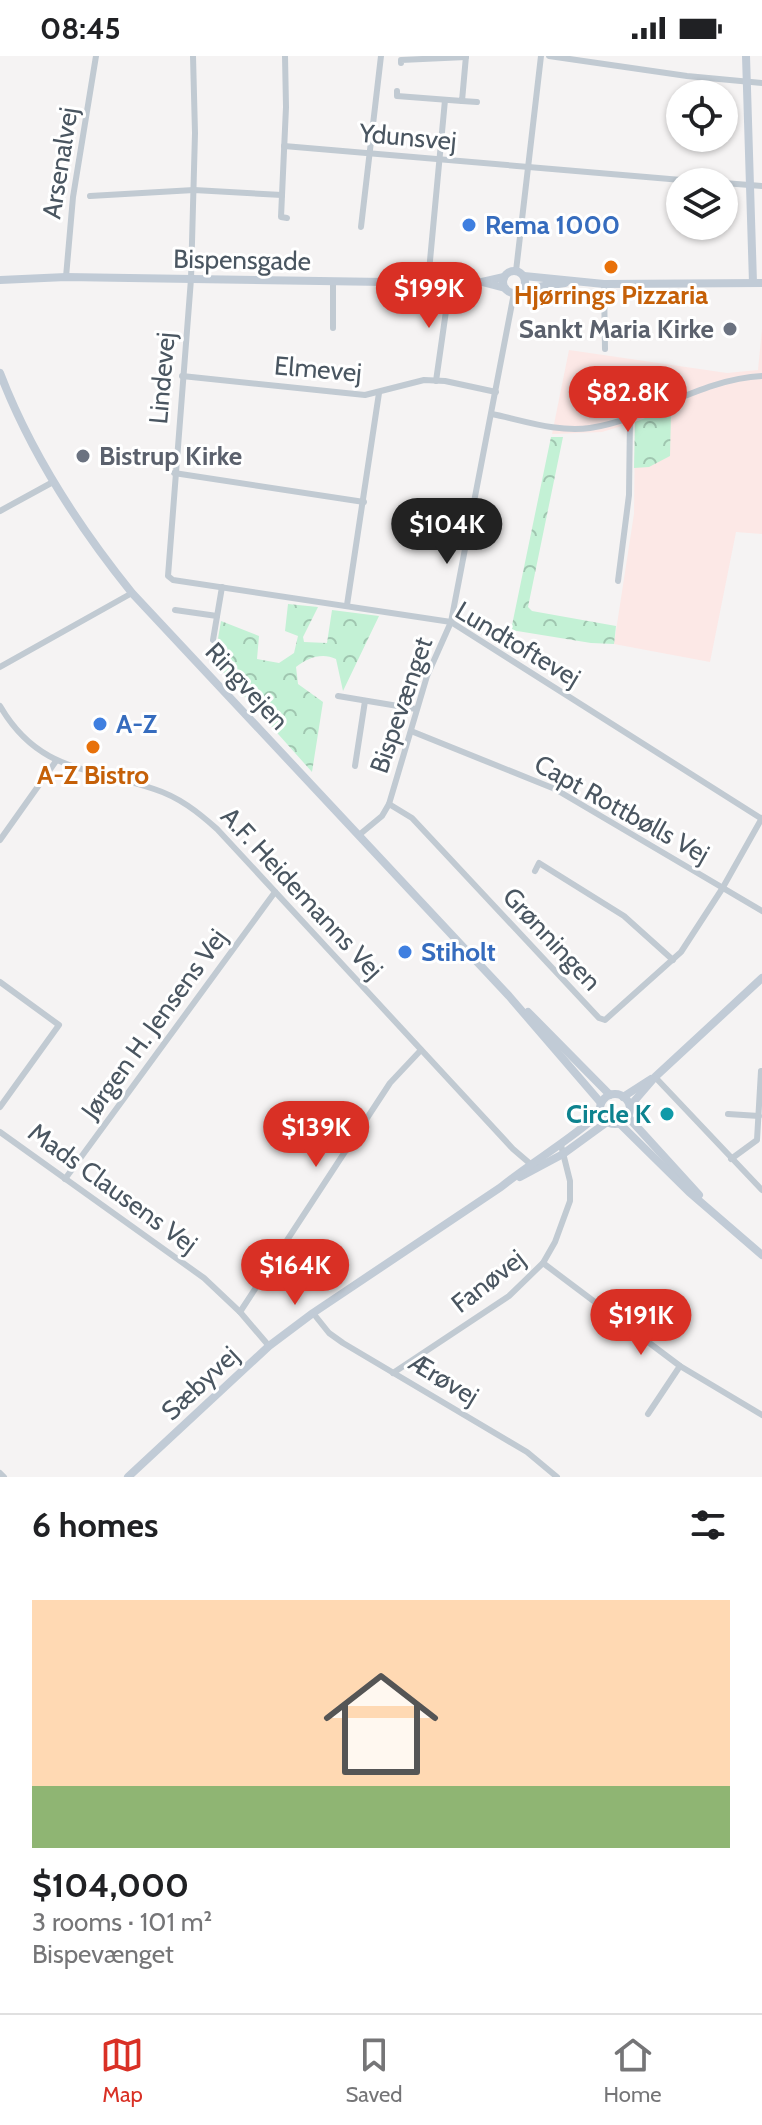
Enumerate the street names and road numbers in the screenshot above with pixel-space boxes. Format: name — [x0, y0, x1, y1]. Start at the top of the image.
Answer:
street label: Arsenalvej — [35, 105, 85, 221]
street label: Ydunsvej — [357, 117, 458, 157]
street label: Bispensgade — [173, 243, 311, 277]
street label: Lindevej — [142, 331, 182, 425]
street label: Elmevej — [273, 349, 363, 389]
street label: Lundtoftevej — [450, 594, 586, 694]
street label: Bispevænget — [363, 633, 439, 777]
street label: Ringvejen — [199, 636, 295, 736]
street label: Capt Rottbølls Vej — [529, 748, 715, 870]
street label: A.F. Heidemanns Vej — [214, 801, 390, 985]
street label: Grønningen — [496, 881, 608, 997]
street label: Jørgen H. Jensens Vej — [74, 923, 234, 1126]
street label: Mads Clausens Vej — [22, 1116, 204, 1260]
street label: Fanøvej — [445, 1242, 531, 1320]
street label: Sæbyvej — [155, 1339, 245, 1427]
street label: Ærøvej — [402, 1345, 485, 1412]

